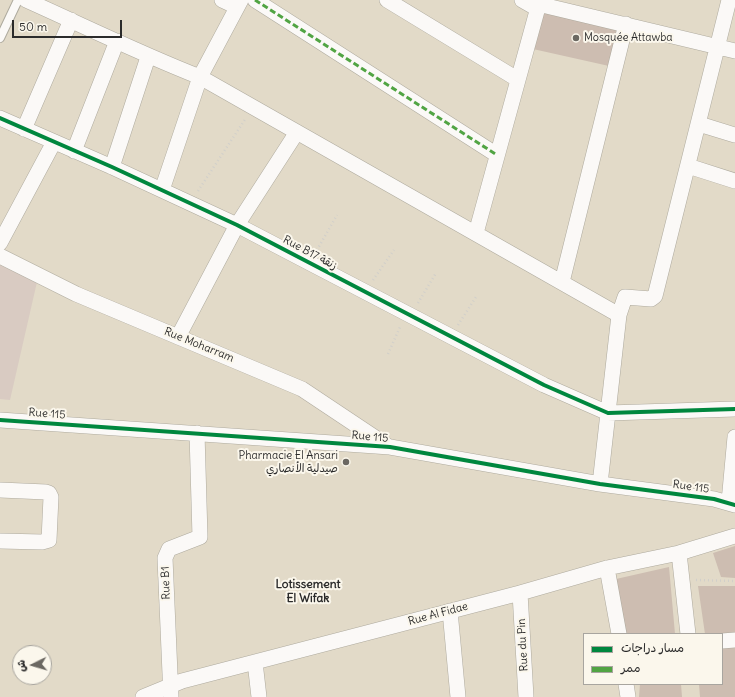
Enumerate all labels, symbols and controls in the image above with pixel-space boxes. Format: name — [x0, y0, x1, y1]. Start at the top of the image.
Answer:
scale bar — [14, 12, 124, 38]
text: 50 m — [19, 19, 47, 34]
place label: Mosquée Attawba — [584, 31, 673, 45]
marker: Mosquée Attawba — [571, 33, 581, 43]
street label: Rue B17 زنقة — [281, 233, 339, 273]
street label: Rue Moharram — [162, 325, 236, 365]
street label: Rue 115 — [28, 406, 66, 422]
street label: Rue 115 — [351, 429, 389, 445]
place label: Pharmacie El Ansari صيدلية الأنصاري — [239, 449, 338, 475]
marker: Pharmacie El Ansari صيدلية الأنصاري — [341, 457, 351, 467]
street label: Rue 115 — [672, 478, 710, 496]
street label: Rue B1 — [159, 566, 173, 600]
district label: Lotissement El Wifak — [275, 578, 341, 606]
street label: Rue Al Fidae — [407, 600, 469, 628]
street label: Rue du Pin — [515, 618, 531, 672]
legend — [583, 633, 723, 685]
text: مسار دراجات — [621, 640, 684, 655]
north arrow — [12, 645, 52, 685]
text: ش — [14, 659, 29, 673]
text: ممر — [621, 660, 640, 675]

